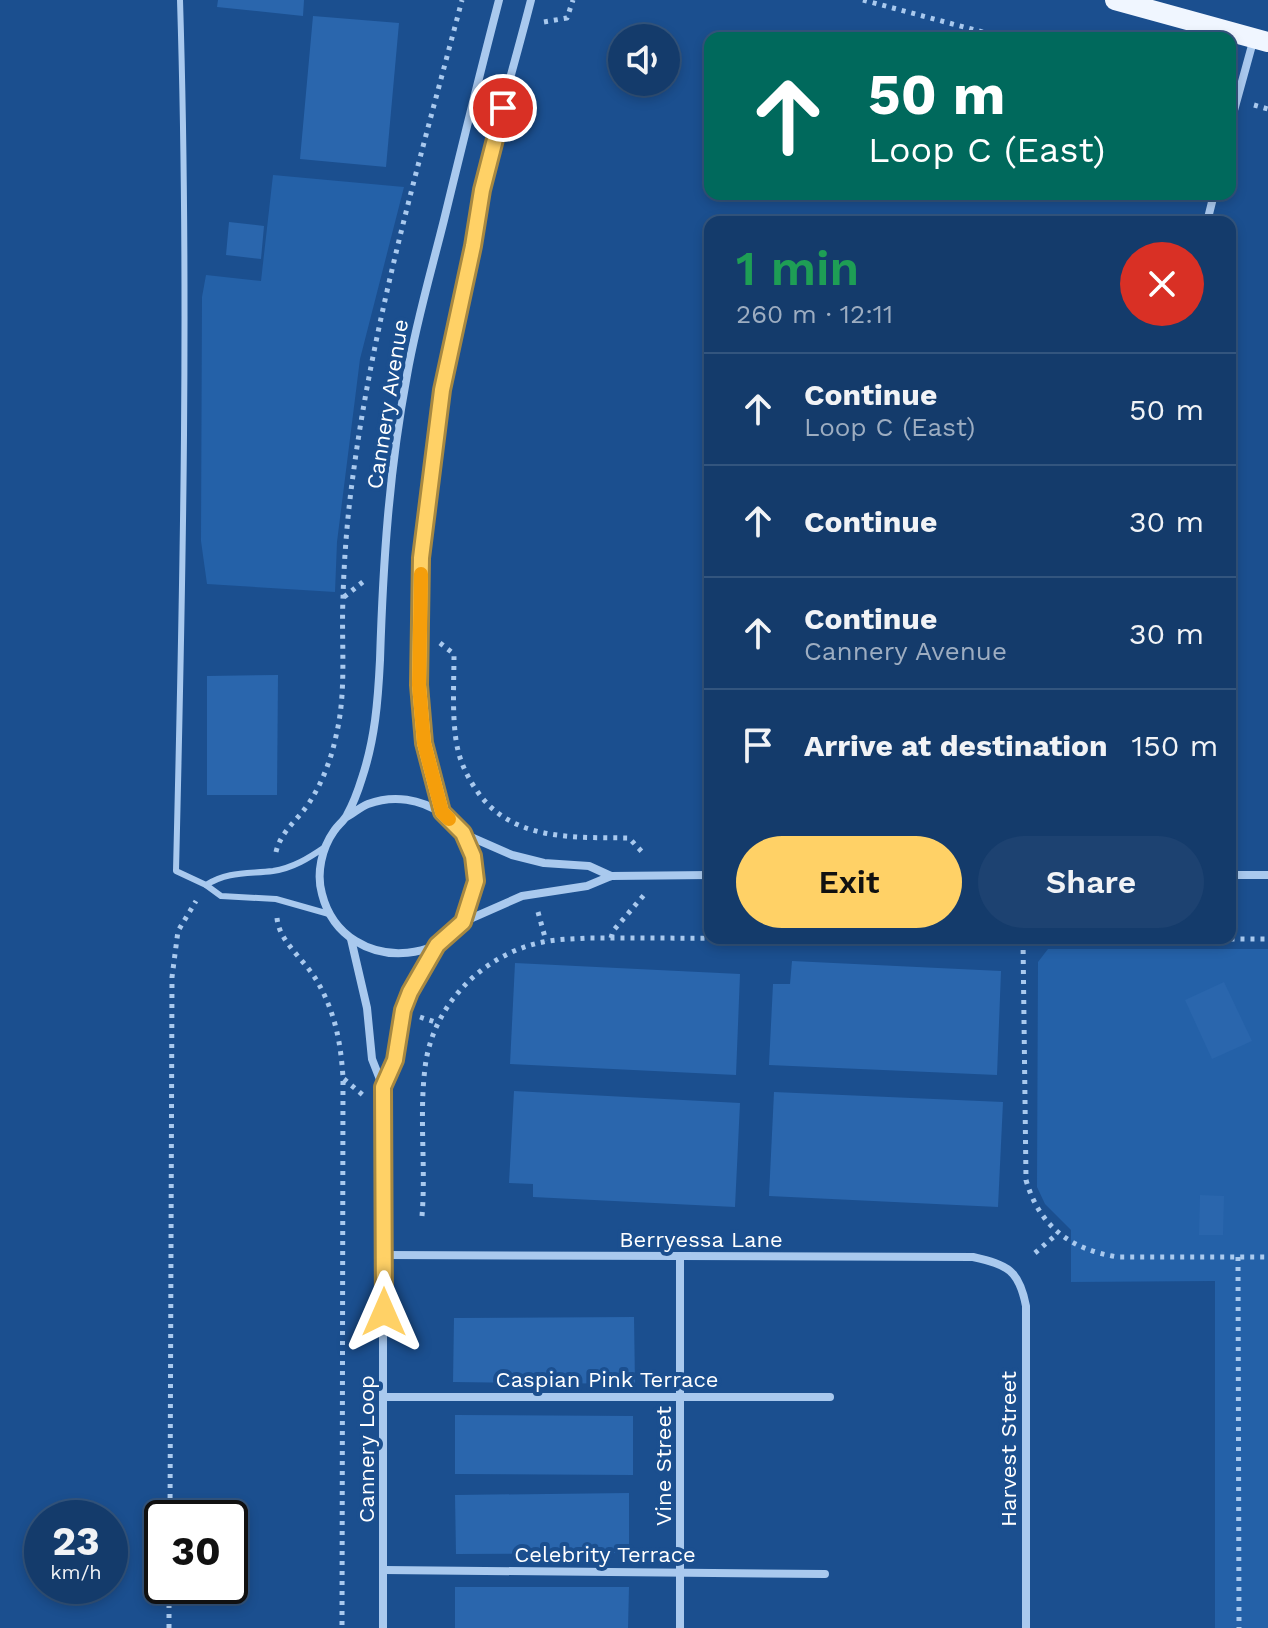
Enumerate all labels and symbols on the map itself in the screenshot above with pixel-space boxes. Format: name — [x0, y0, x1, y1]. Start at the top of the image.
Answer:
pin — [469, 74, 537, 142]
street label: Cannery Avenue — [362, 317, 413, 491]
street label: Berryessa Lane — [619, 1227, 783, 1252]
position arrow — [342, 1270, 426, 1354]
street label: Caspian Pink Terrace — [496, 1367, 718, 1392]
street label: Harvest Street — [996, 1371, 1021, 1527]
street label: Cannery Loop — [354, 1375, 379, 1523]
street label: Vine Street — [651, 1406, 676, 1526]
speed limit sign: 30 — [144, 1500, 248, 1604]
street label: Celebrity Terrace — [514, 1542, 696, 1567]

